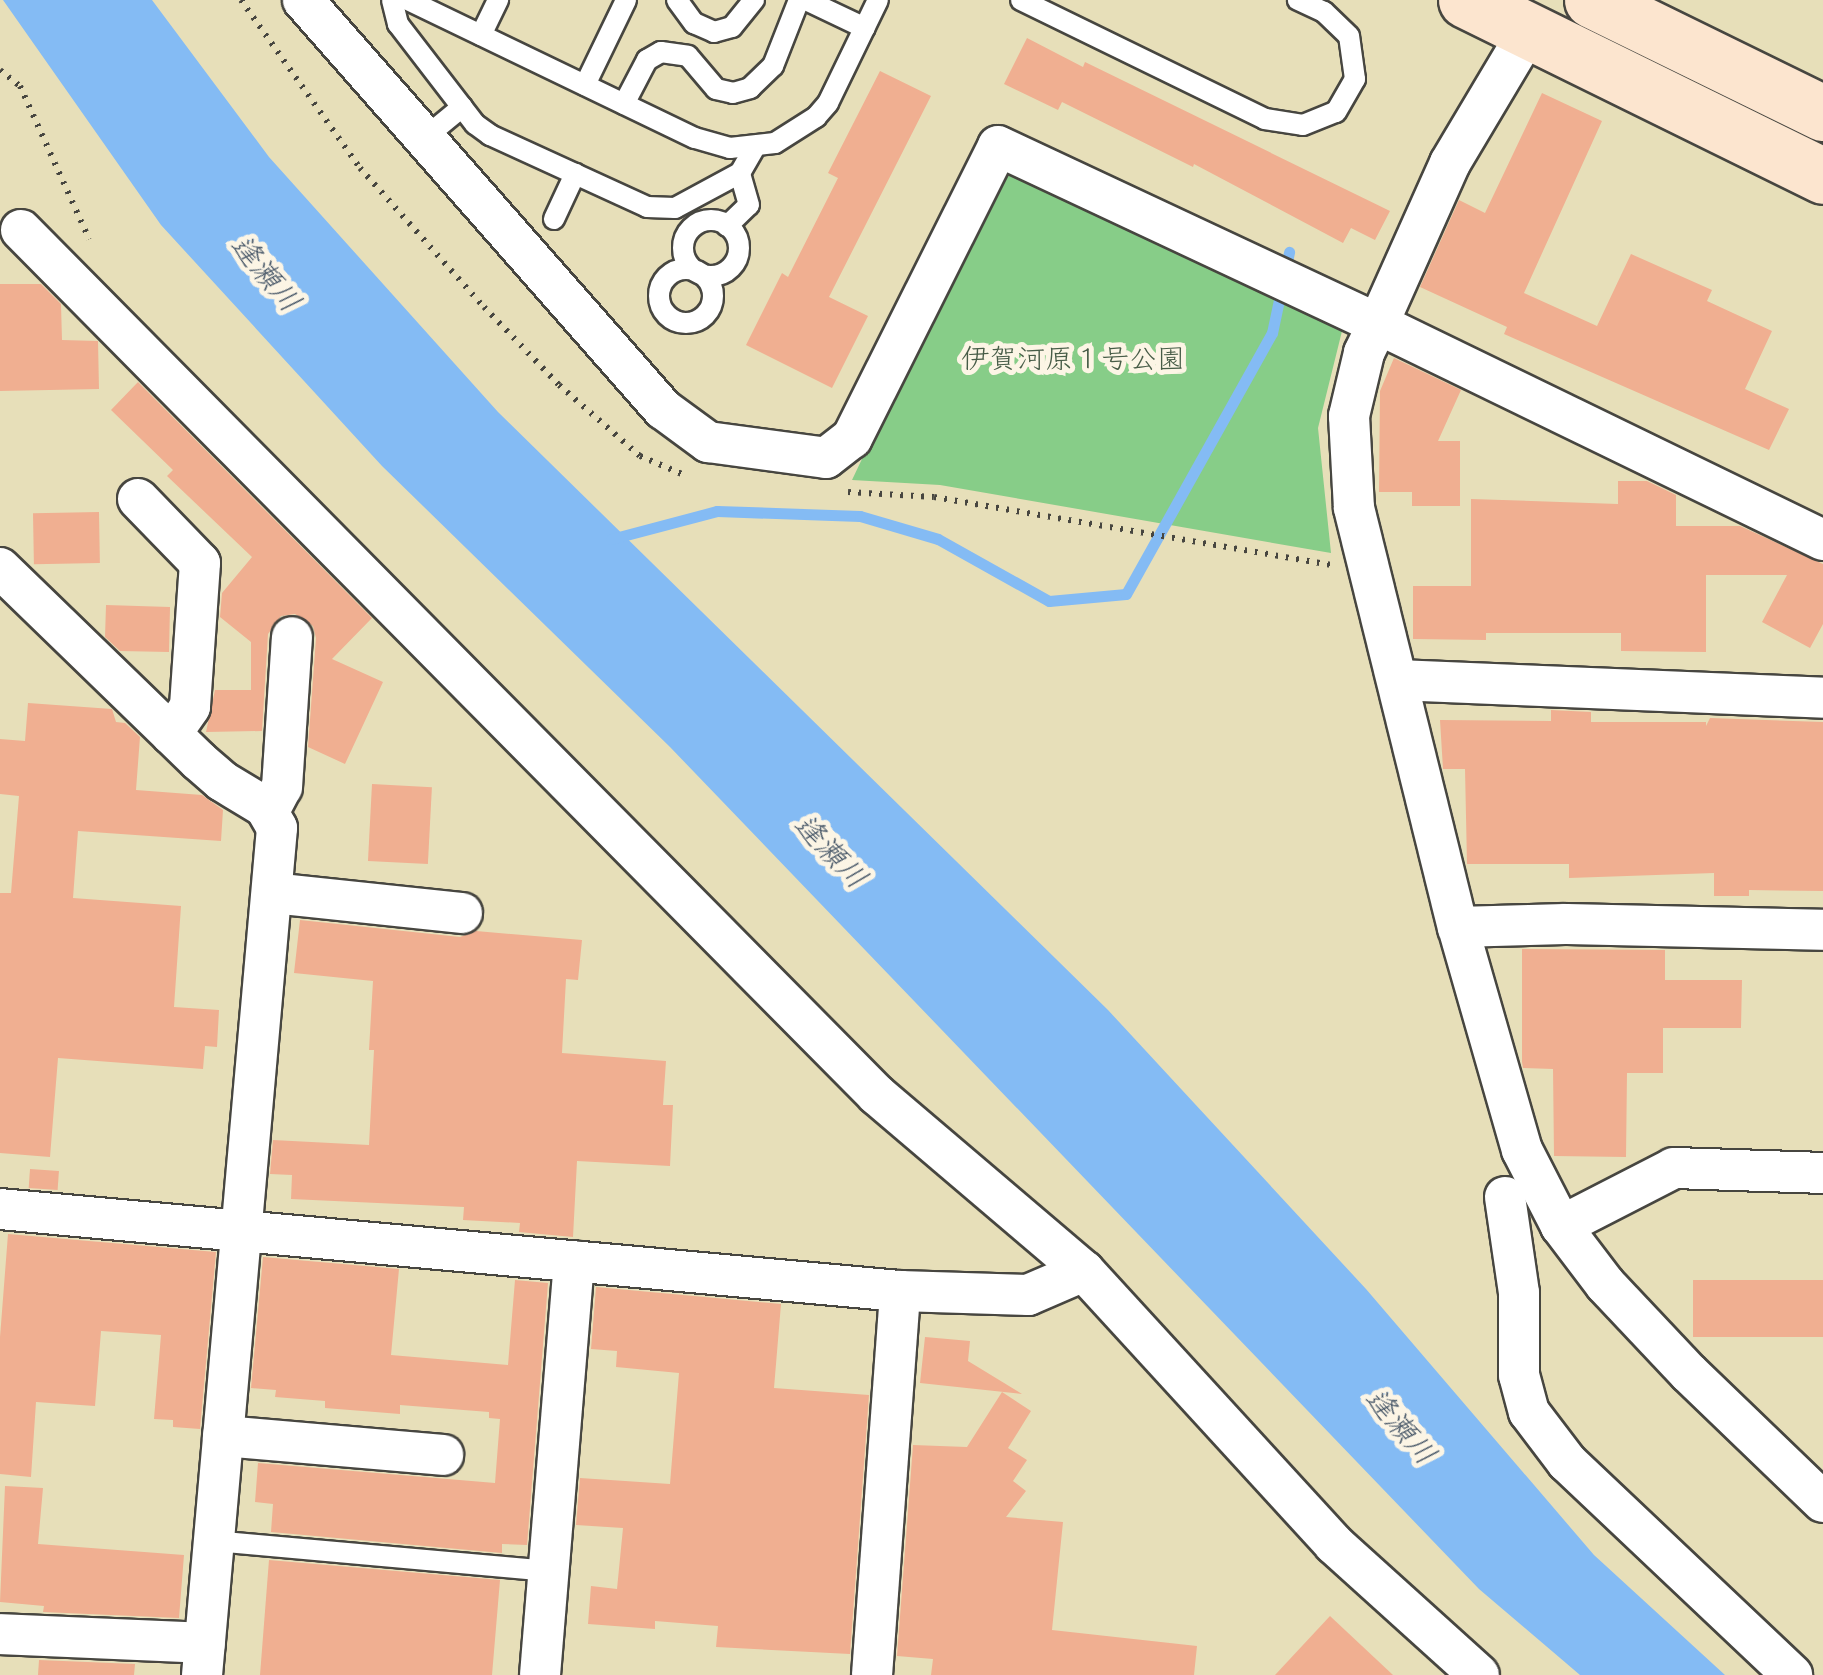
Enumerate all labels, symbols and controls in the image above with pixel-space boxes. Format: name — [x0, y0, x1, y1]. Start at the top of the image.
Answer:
water label: 逢瀬川 — [222, 228, 308, 320]
park label: 伊賀河原１号公園 — [961, 343, 1185, 377]
water label: 逢瀬川 — [786, 807, 874, 897]
water label: 逢瀬川 — [1357, 1381, 1443, 1473]

